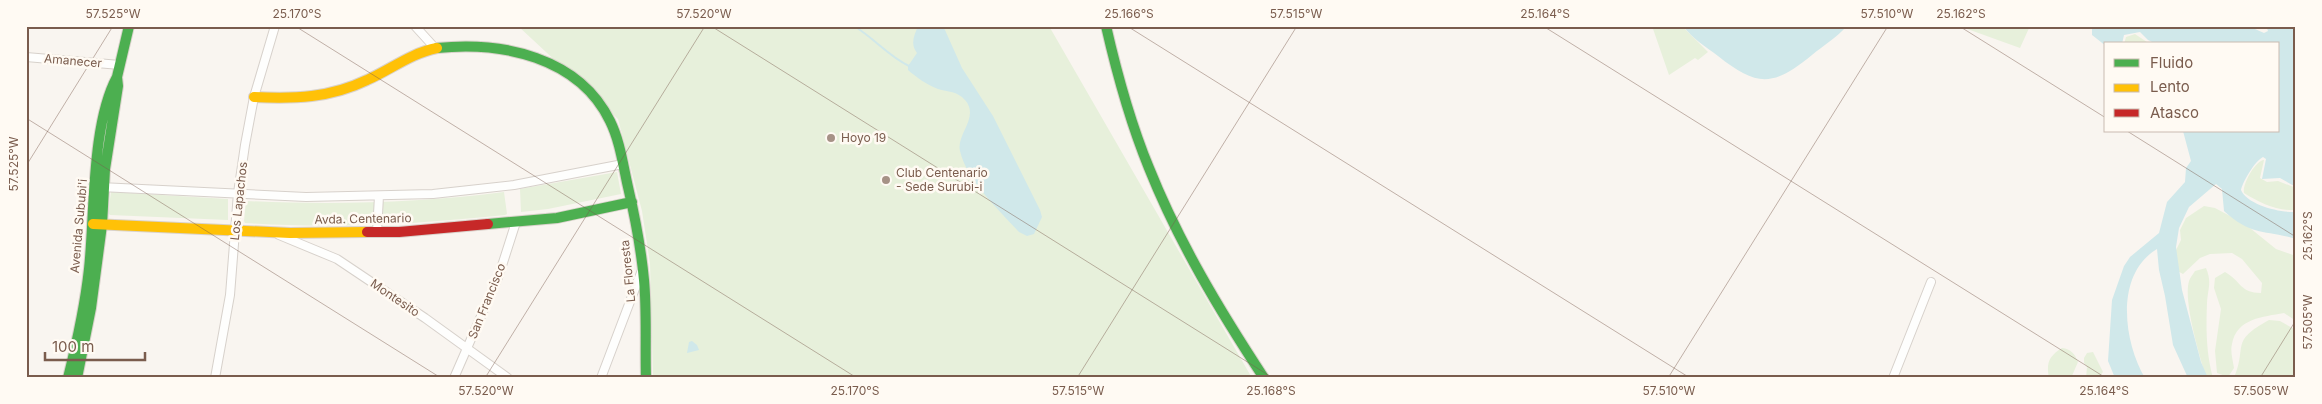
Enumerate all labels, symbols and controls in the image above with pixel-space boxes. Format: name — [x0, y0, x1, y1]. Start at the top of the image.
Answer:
text: 57.525°W — [85, 6, 141, 21]
text: 25.170°S — [273, 6, 322, 21]
text: 57.520°W — [676, 6, 732, 21]
text: 25.166°S — [1104, 6, 1154, 21]
text: 57.515°W — [1270, 6, 1322, 21]
text: 25.164°S — [1520, 6, 1570, 21]
text: 57.510°W — [1861, 6, 1914, 21]
text: 25.162°S — [1936, 6, 1986, 21]
legend — [2104, 42, 2280, 132]
street label: Amanecer — [44, 51, 103, 71]
text: Fluido — [2150, 53, 2193, 72]
text: Lento — [2150, 77, 2190, 96]
text: Atasco — [2150, 103, 2199, 122]
place label: Hoyo 19 — [841, 130, 886, 145]
marker: Hoyo 19 — [825, 132, 837, 144]
text: 57.525°W — [6, 136, 21, 192]
street label: Los Lapachos — [227, 161, 250, 241]
place label: Club Centenario - Sede Surubi-i — [896, 165, 988, 194]
marker: Club Centenario - Sede Surubi-i — [880, 174, 892, 186]
street label: Avenida Sububi'i — [67, 178, 90, 274]
street label: Avda. Centenario — [314, 210, 412, 227]
text: 25.162°S — [2300, 211, 2315, 261]
street label: La Floresta — [617, 239, 638, 303]
street label: San Francisco — [465, 261, 509, 341]
street label: Montesito — [368, 276, 423, 320]
text: 57.505°W — [2300, 294, 2315, 350]
scale bar — [45, 329, 145, 361]
text: 100 m — [52, 337, 94, 356]
text: 57.520°W — [458, 383, 514, 398]
text: 25.170°S — [831, 383, 880, 398]
text: 57.515°W — [1052, 383, 1104, 398]
text: 25.168°S — [1246, 383, 1296, 398]
text: 57.510°W — [1643, 383, 1696, 398]
text: 25.164°S — [2079, 383, 2129, 398]
text: 57.505°W — [2233, 383, 2289, 398]

